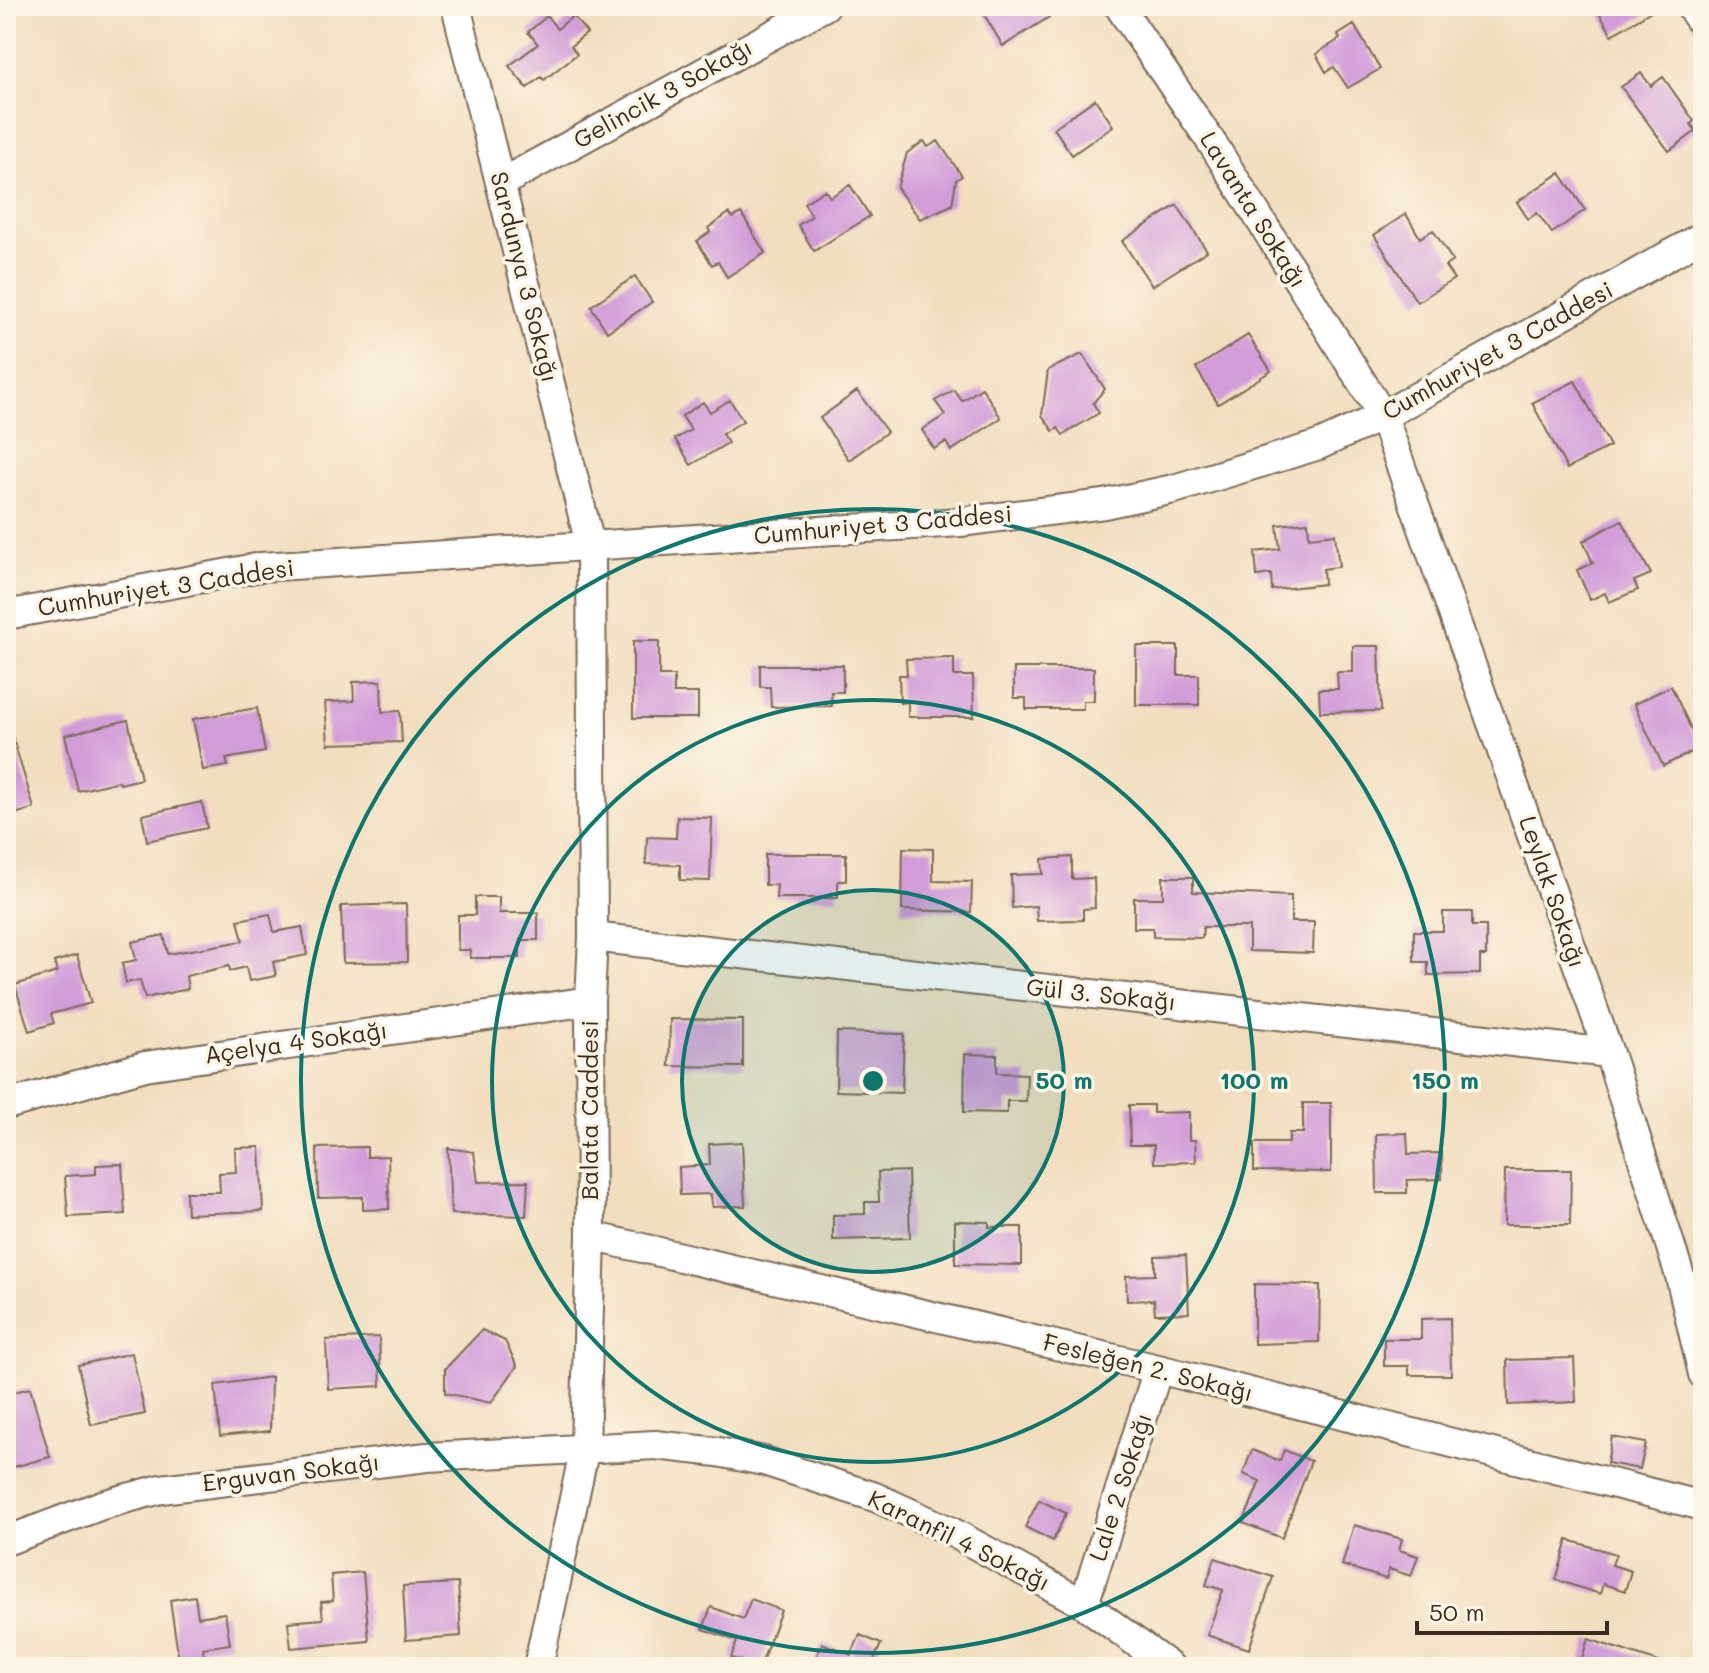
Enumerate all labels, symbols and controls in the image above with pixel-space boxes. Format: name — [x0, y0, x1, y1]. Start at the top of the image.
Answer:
street label: Gelincik 3 Sokağı — [567, 31, 757, 155]
street label: Lavanta Sokağı — [1194, 125, 1315, 293]
street label: Sardunya 3 Sokağı — [484, 168, 567, 385]
street label: Cumhuriyet 3 Caddesi — [1376, 273, 1618, 426]
street label: Cumhuriyet 3 Caddesi — [752, 497, 1013, 550]
street label: Cumhuriyet 3 Caddesi — [35, 551, 296, 622]
street label: Leylak Sokağı — [1513, 812, 1594, 971]
street label: Gül 3. Sokağı — [1025, 970, 1178, 1017]
street label: Açelya 4 Sokağı — [202, 1013, 389, 1070]
street label: Balata Caddesi — [573, 1020, 604, 1200]
text: 50 m — [1035, 1064, 1093, 1095]
text: 100 m — [1219, 1064, 1289, 1095]
text: 150 m — [1411, 1064, 1479, 1095]
centre of rings — [859, 1067, 887, 1095]
street label: Fesleğen 2. Sokağı — [1040, 1325, 1257, 1408]
street label: Lale 2 Sokağı — [1081, 1408, 1158, 1565]
street label: Erguvan Sokağı — [200, 1445, 381, 1498]
street label: Karanfil 4 Sokağı — [863, 1482, 1056, 1597]
scale bar — [1417, 1585, 1607, 1635]
text: 50 m — [1429, 1596, 1485, 1627]

